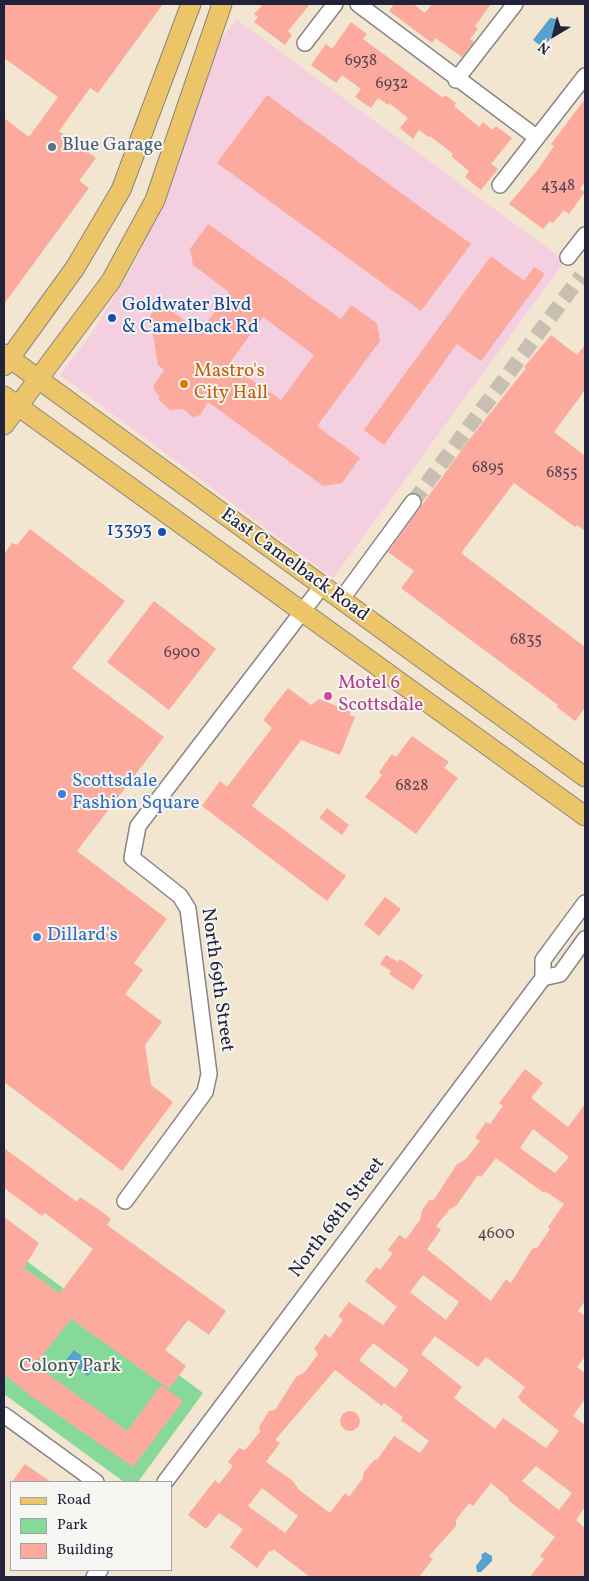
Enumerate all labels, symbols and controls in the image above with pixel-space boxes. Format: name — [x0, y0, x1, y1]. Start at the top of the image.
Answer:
north arrow — [529, 10, 579, 60]
text: N — [535, 37, 554, 58]
house number: 6938 — [345, 52, 377, 72]
house number: 6932 — [376, 75, 408, 95]
place label: Blue Garage — [62, 136, 163, 158]
marker: Blue Garage — [46, 141, 58, 153]
house number: 4348 — [541, 177, 575, 197]
place label: Goldwater Blvd & Camelback Rd — [122, 296, 259, 340]
marker: Goldwater Blvd & Camelback Rd — [106, 312, 118, 324]
place label: Mastro's City Hall — [194, 362, 268, 406]
marker: Mastro's City Hall — [178, 378, 190, 390]
house number: 6895 — [472, 459, 504, 479]
house number: 6855 — [546, 464, 578, 484]
street label: East Camelback Road — [215, 505, 373, 627]
place label: 13393 — [106, 521, 152, 543]
marker: 13393 — [156, 526, 168, 538]
house number: 6835 — [510, 631, 542, 651]
house number: 6900 — [164, 644, 200, 664]
place label: Motel 6 Scottsdale — [338, 674, 423, 718]
marker: Motel 6 Scottsdale — [322, 690, 334, 702]
place label: Scottsdale Fashion Square — [72, 772, 200, 816]
house number: 6828 — [396, 777, 428, 797]
marker: Scottsdale Fashion Square — [56, 788, 68, 800]
street label: North 69th Street — [195, 907, 237, 1053]
place label: Dillard's — [47, 926, 118, 948]
marker: Dillard's — [31, 931, 43, 943]
street label: North 68th Street — [285, 1153, 391, 1283]
house number: 4600 — [477, 1225, 515, 1245]
park label: Colony Park — [19, 1357, 121, 1379]
legend — [10, 1481, 172, 1571]
text: Road — [57, 1490, 91, 1511]
text: Park — [57, 1515, 88, 1536]
text: Building — [57, 1540, 113, 1561]

